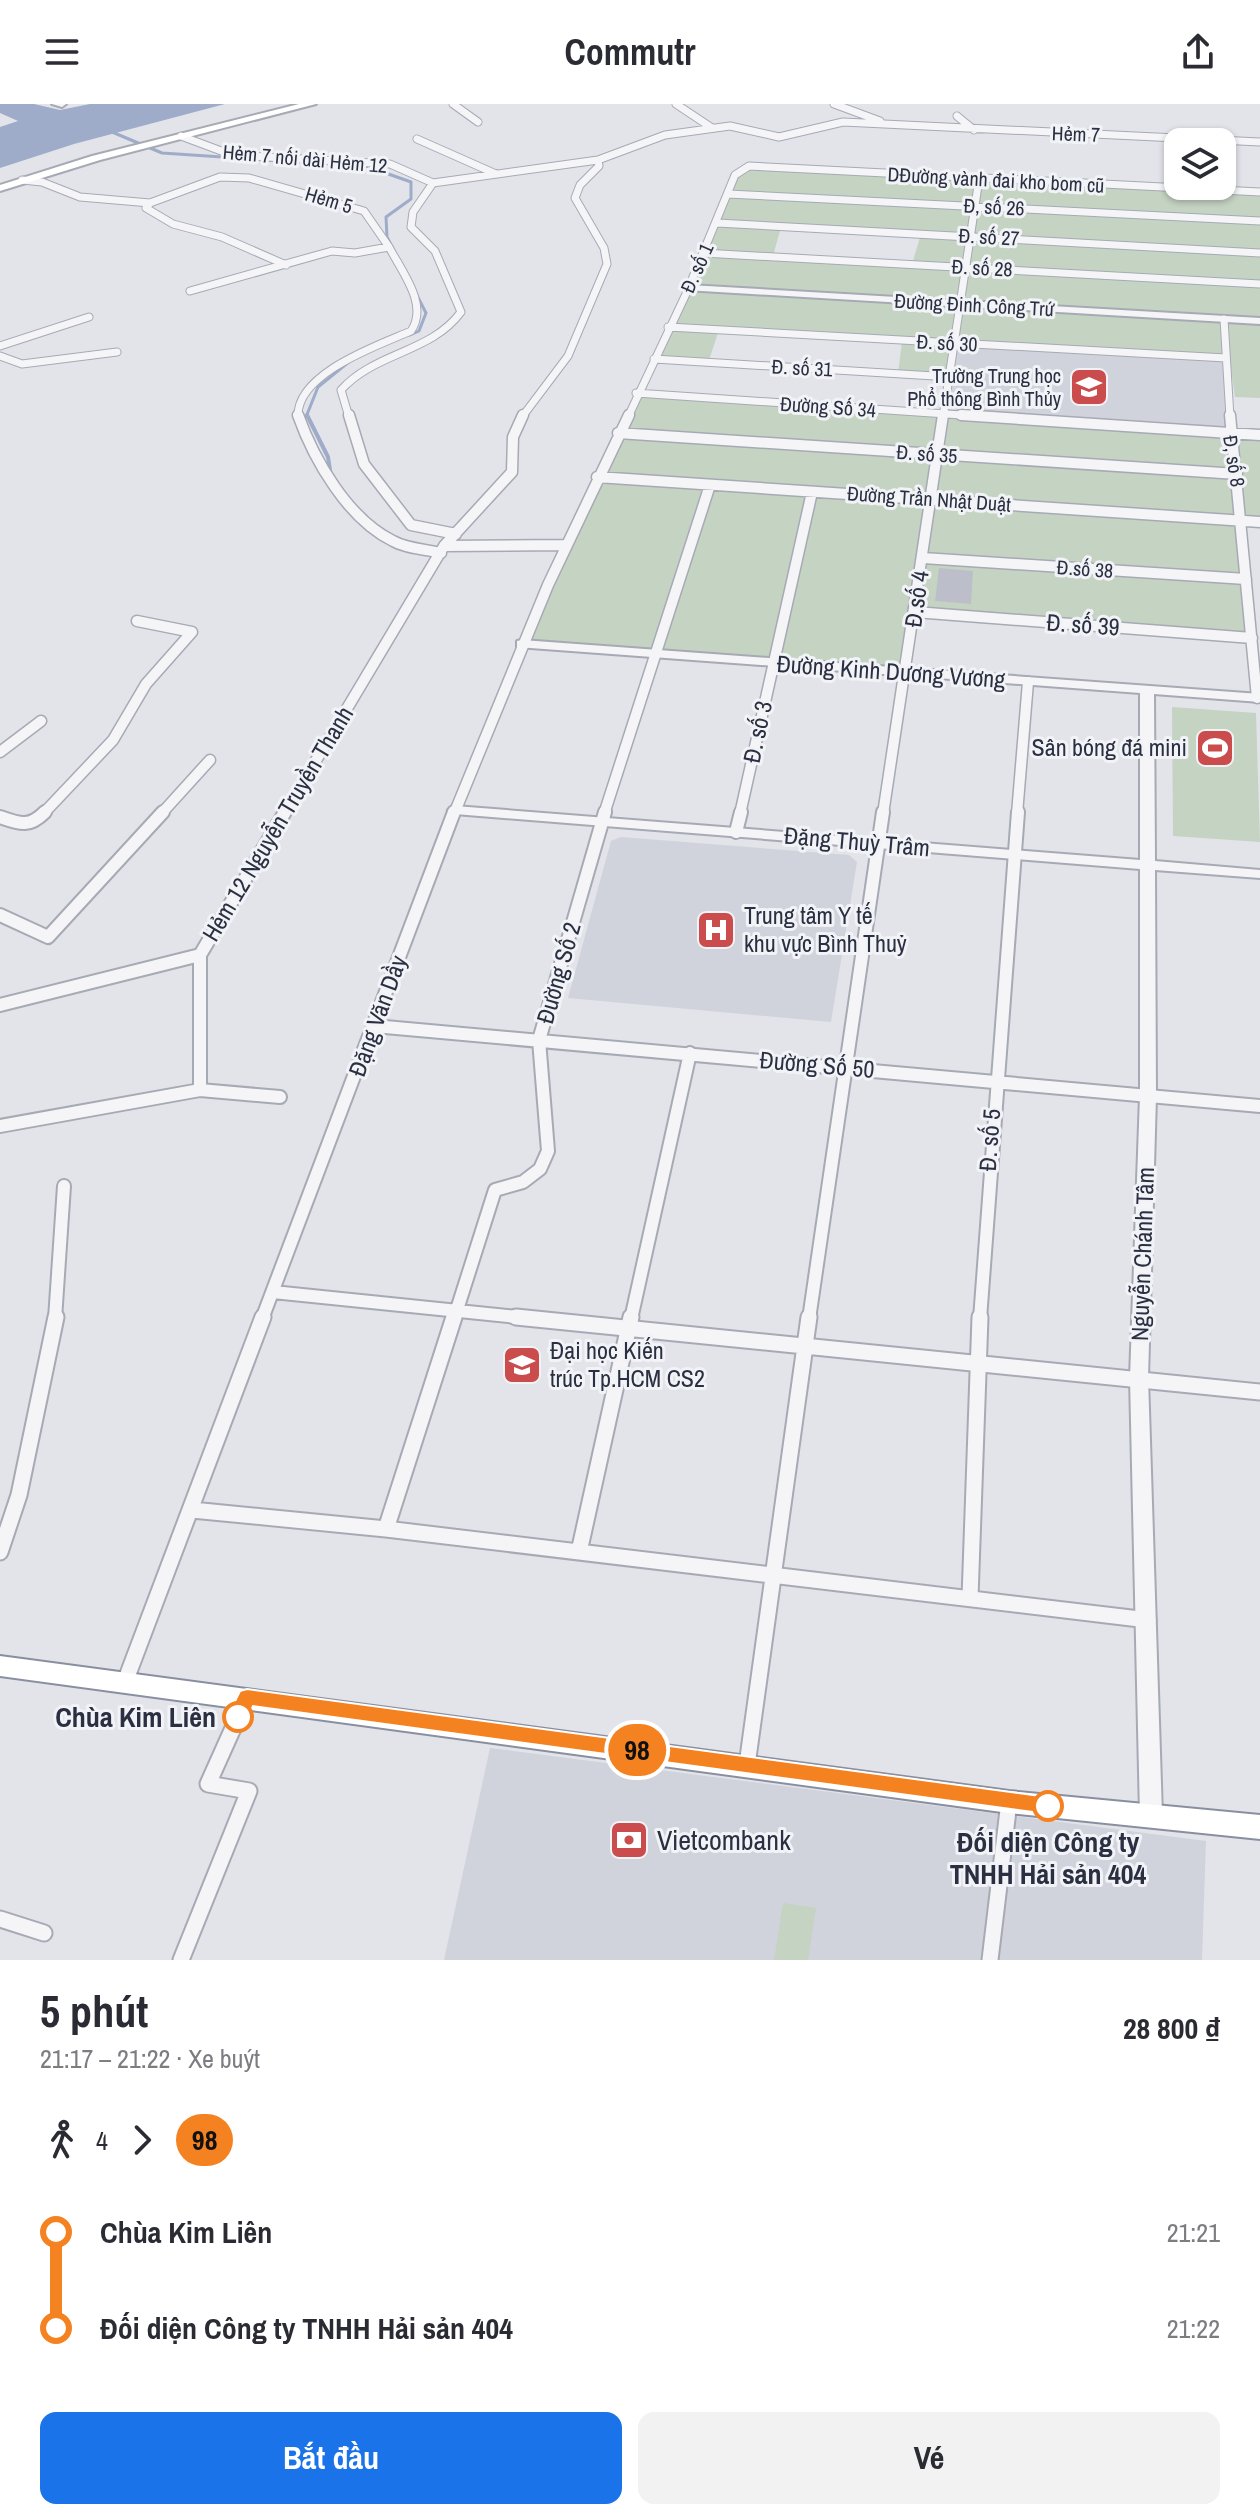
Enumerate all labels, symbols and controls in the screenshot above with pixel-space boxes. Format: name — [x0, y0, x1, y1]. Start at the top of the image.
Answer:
text: Commutr — [564, 28, 696, 76]
icon: menu — [40, 30, 84, 74]
icon: share — [1176, 30, 1220, 74]
street label: Hẻm 7 — [1051, 119, 1101, 148]
map controls — [1164, 128, 1236, 200]
button: layers — [1164, 128, 1236, 200]
street label: Hẻm 7 nối dài Hẻm 12 — [222, 138, 388, 179]
street label: DĐường vành đai kho bom cũ — [887, 160, 1105, 199]
street label: Hẻm 5 — [302, 180, 356, 219]
street label: Đ, số 26 — [963, 191, 1025, 222]
street label: Đ. số 27 — [958, 221, 1020, 252]
street label: Đ. số 1 — [674, 239, 719, 297]
street label: Đ. số 28 — [951, 252, 1013, 283]
street label: Đường Đinh Công Trứ — [894, 287, 1055, 322]
street label: Đ. số 30 — [916, 327, 978, 358]
street label: Đ. số 31 — [771, 352, 833, 383]
place label: Trường Trung học Phổ thông Bình Thủy — [907, 362, 1062, 412]
school or university icon: Trường Trung học Phổ thông Bình Thủy — [1068, 366, 1110, 408]
street label: Đường Số 34 — [779, 390, 877, 423]
street label: Đ, số 8 — [1217, 433, 1252, 489]
street label: Đ. số 35 — [896, 438, 958, 469]
street label: Đường Trần Nhật Duật — [846, 479, 1012, 518]
street label: Đ.số 38 — [1056, 553, 1114, 584]
street label: Đ.số 4 — [896, 568, 936, 629]
street label: Đ. số 39 — [1045, 605, 1121, 643]
street label: Đường Kinh Dương Vương — [776, 647, 1006, 695]
street label: Đ. số 3 — [735, 698, 779, 766]
street label: Hẻm 12 Nguyễn Truyền Thanh — [194, 700, 360, 947]
sports icon: Sân bóng đá mini — [1194, 727, 1236, 769]
place label: Sân bóng đá mini — [1032, 731, 1187, 763]
street label: Đặng Thuỳ Trâm — [783, 819, 931, 863]
place label: Trung tâm Y tế khu vực Bình Thuỷ — [744, 899, 907, 959]
hospital icon: Trung tâm Y tế khu vực Bình Thuỷ — [695, 909, 737, 951]
street label: Đường Số 2 — [528, 918, 588, 1027]
street label: Đặng Văn Dầy — [340, 951, 414, 1081]
street label: Đường Số 50 — [758, 1043, 876, 1085]
street label: Đ. số 5 — [971, 1108, 1007, 1172]
street label: Nguyễn Chánh Tâm — [1123, 1166, 1161, 1341]
place label: Đại học Kiến trúc Tp.HCM CS2 — [550, 1334, 705, 1394]
school or university icon: Đại học Kiến trúc Tp.HCM CS2 — [501, 1344, 543, 1386]
place label: Chùa Kim Liên — [55, 1698, 216, 1736]
marker: Chùa Kim Liên — [223, 1702, 253, 1732]
line badge: 98 — [601, 1724, 673, 1776]
text: 98 — [624, 1731, 650, 1769]
marker: Đối diện Công ty TNHH Hải sản 404 — [1033, 1791, 1063, 1821]
bank icon: Vietcombank — [608, 1819, 650, 1861]
place label: Vietcombank — [657, 1821, 791, 1859]
place label: Đối diện Công ty TNHH Hải sản 404 — [950, 1823, 1146, 1893]
text: 5 phút — [40, 1981, 148, 2041]
text: 28 800 ₫ — [1123, 2008, 1220, 2048]
text: 21:17 – 21:22 · Xe buýt — [40, 2041, 260, 2076]
icon: walk — [40, 2118, 84, 2162]
icon: forward — [120, 2118, 164, 2162]
text: 98 — [192, 2121, 217, 2159]
text: 4 — [96, 2123, 108, 2158]
text: Chùa Kim Liên — [100, 2212, 272, 2252]
text: 21:21 — [1167, 2215, 1220, 2250]
text: Đối diện Công ty TNHH Hải sản 404 — [100, 2308, 513, 2348]
text: 21:22 — [1167, 2311, 1220, 2346]
button: Bắt đầu — [40, 2412, 622, 2504]
button: Vé — [638, 2412, 1220, 2504]

